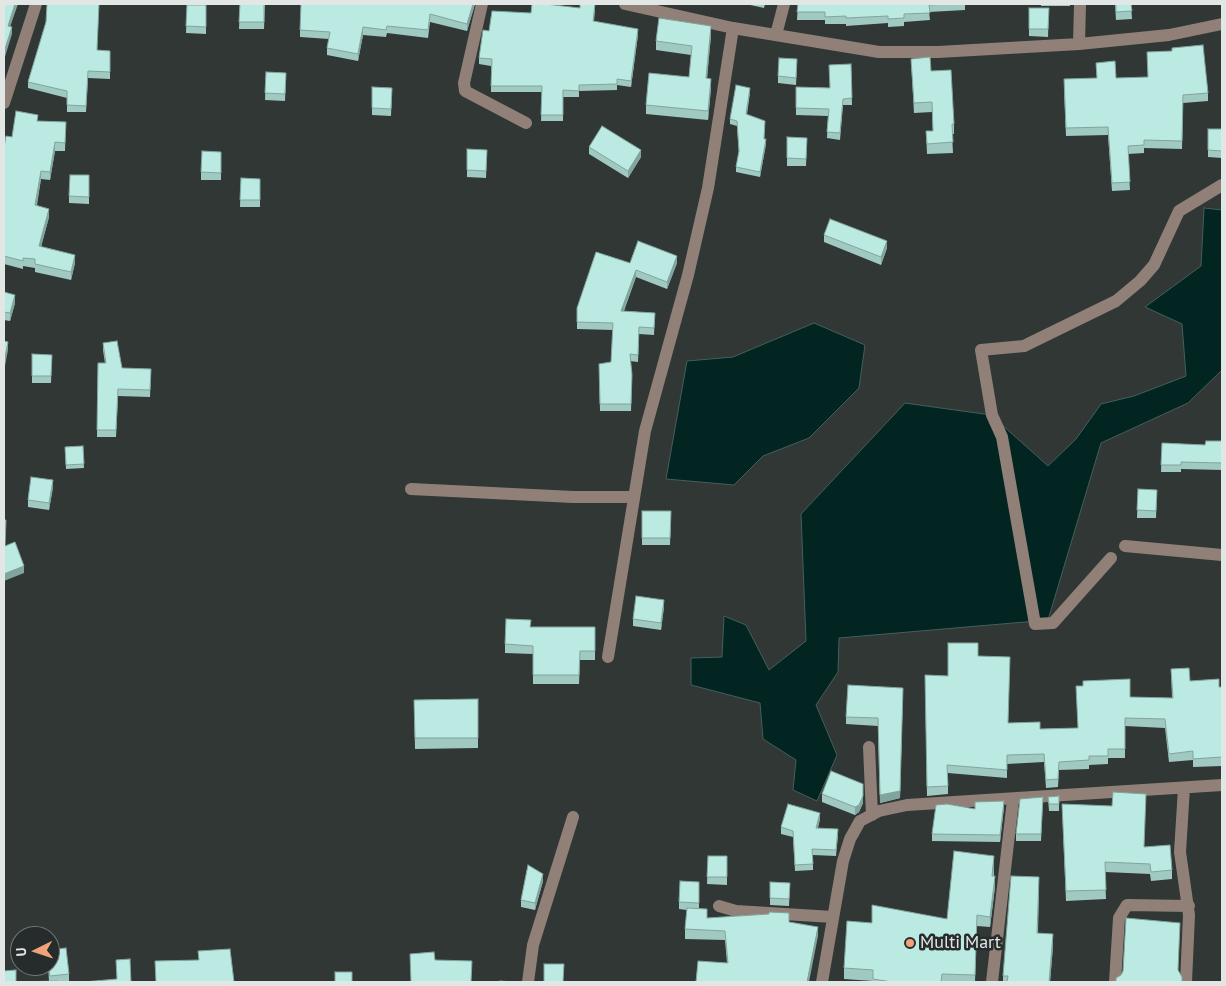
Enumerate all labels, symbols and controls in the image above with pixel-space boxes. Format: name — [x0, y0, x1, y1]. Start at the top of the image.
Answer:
north arrow — [10, 926, 60, 976]
place label: Multi Mart — [920, 932, 1001, 954]
marker: Multi Mart — [904, 937, 916, 949]
text: U — [12, 947, 30, 957]

